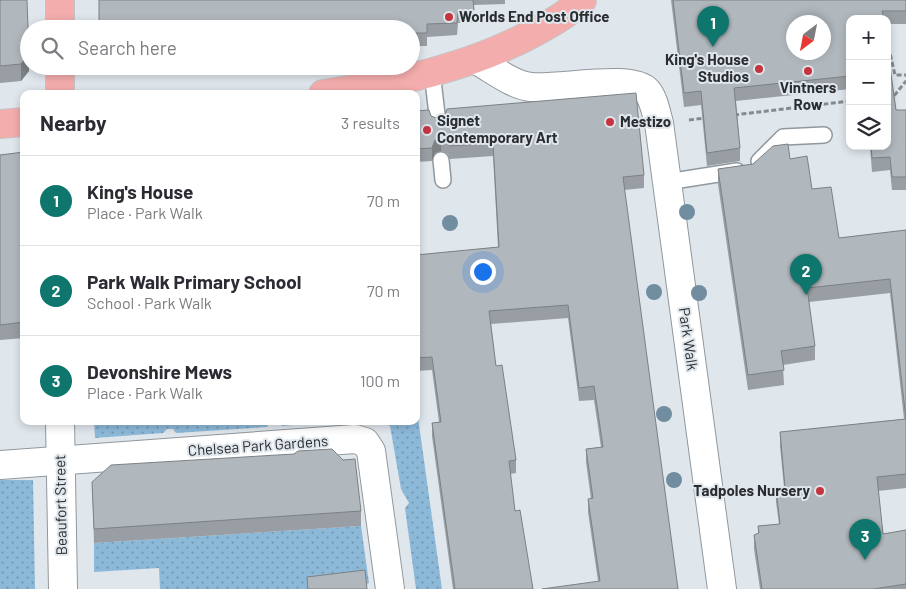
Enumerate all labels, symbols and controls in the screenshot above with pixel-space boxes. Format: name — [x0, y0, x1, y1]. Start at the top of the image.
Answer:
pin: 1 — [697, 6, 729, 47]
place label: Worlds End Post Office — [459, 7, 610, 25]
marker: Worlds End Post Office — [443, 11, 455, 23]
north arrow — [786, 15, 831, 60]
map controls — [846, 15, 891, 150]
button: + — [846, 15, 891, 60]
search box — [20, 20, 420, 75]
icon: search — [38, 34, 66, 62]
text: Search here — [78, 36, 177, 59]
place label: King's House Studios — [665, 50, 749, 85]
button: − — [846, 60, 891, 105]
marker: King's House Studios — [753, 63, 765, 75]
marker: Vintners Row — [802, 65, 814, 77]
place label: Vintners Row — [780, 78, 837, 113]
button: layers — [846, 105, 891, 150]
text: Nearby — [40, 110, 106, 135]
place label: Signet Contemporary Art — [437, 111, 558, 146]
place label: Mestizo — [620, 112, 671, 130]
text: 3 results — [341, 113, 400, 132]
marker: Mestizo — [604, 116, 616, 128]
marker: Signet Contemporary Art — [421, 124, 433, 136]
text: King's House — [87, 180, 193, 203]
text: 1 — [53, 191, 59, 210]
text: 70 m — [367, 191, 400, 210]
text: Place · Park Walk — [87, 203, 203, 222]
pin: 2 — [790, 254, 822, 295]
your location — [470, 259, 496, 285]
text: Park Walk Primary School — [87, 270, 301, 293]
text: 2 — [52, 281, 60, 300]
text: 70 m — [367, 281, 400, 300]
text: School · Park Walk — [87, 293, 212, 312]
street label: Park Walk — [676, 306, 702, 372]
text: Devonshire Mews — [87, 360, 232, 383]
text: 3 — [52, 371, 60, 390]
text: 100 m — [360, 371, 400, 390]
text: Place · Park Walk — [87, 383, 203, 402]
street label: Chelsea Park Gardens — [187, 431, 329, 459]
street label: Beaufort Street — [50, 454, 70, 556]
place label: Tadpoles Nursery — [693, 481, 810, 499]
marker: Tadpoles Nursery — [814, 485, 826, 497]
pin: 3 — [849, 519, 881, 560]

